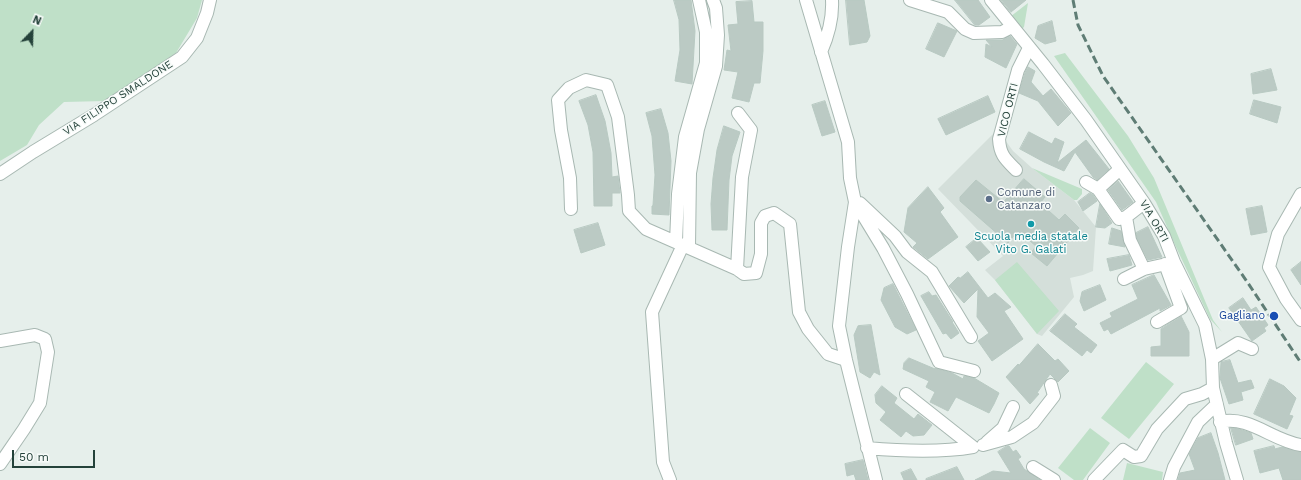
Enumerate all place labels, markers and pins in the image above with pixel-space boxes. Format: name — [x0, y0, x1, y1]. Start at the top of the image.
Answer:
place label: Comune di Catanzaro — [997, 186, 1055, 212]
marker: Comune di Catanzaro — [984, 194, 994, 204]
marker: Scuola media statale Vito G. Galati — [1026, 219, 1036, 229]
place label: Scuola media statale Vito G. Galati — [974, 230, 1088, 256]
place label: Gagliano — [1219, 309, 1265, 323]
marker: Gagliano — [1268, 310, 1280, 322]

